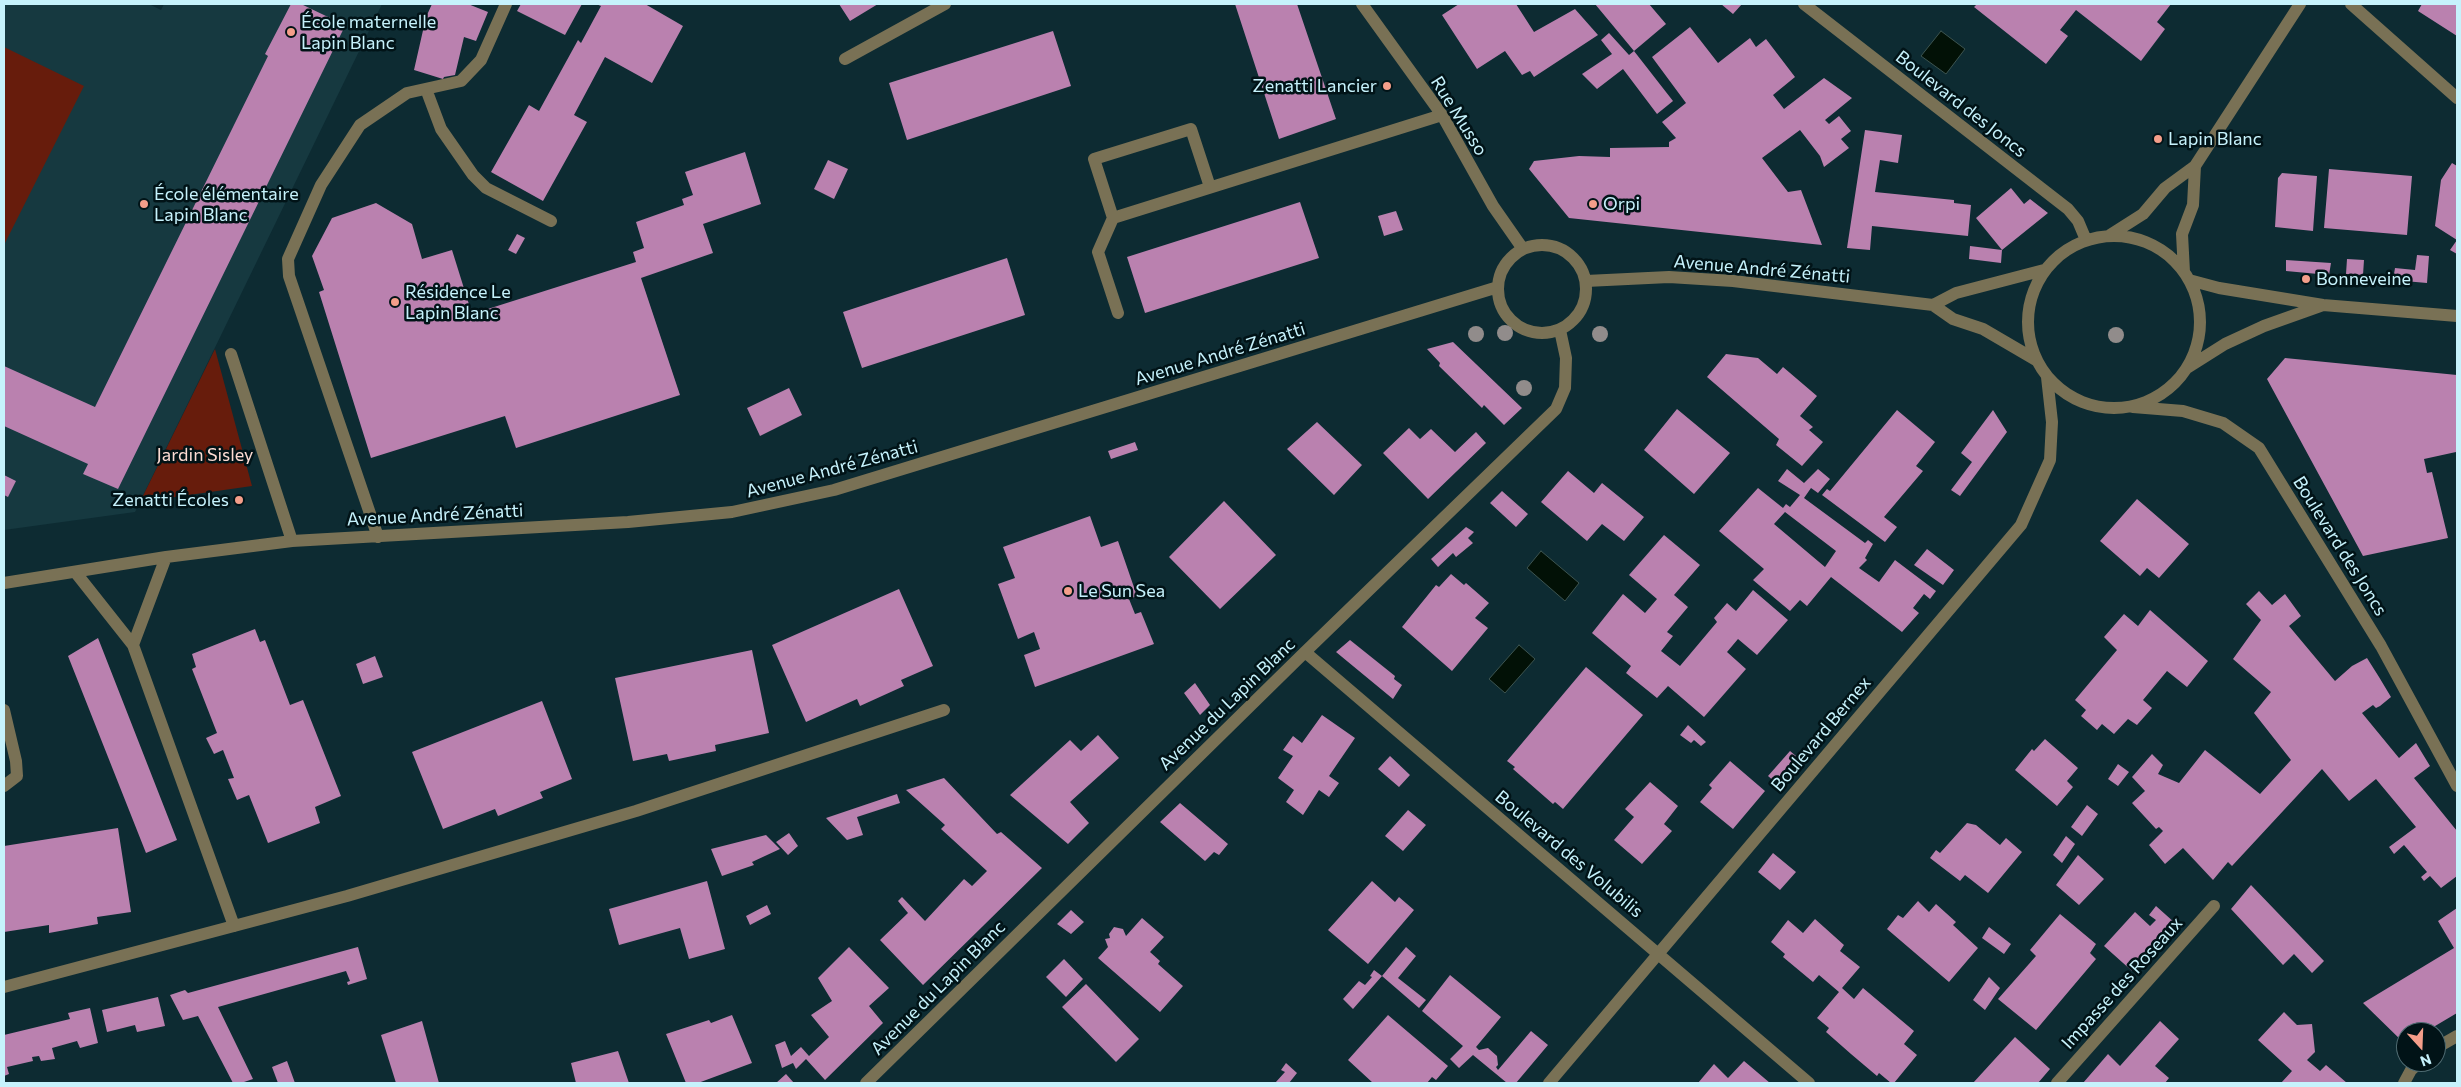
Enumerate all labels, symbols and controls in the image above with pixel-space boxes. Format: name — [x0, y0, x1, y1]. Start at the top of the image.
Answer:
place label: École maternelle Lapin Blanc — [301, 11, 436, 54]
marker: École maternelle Lapin Blanc — [285, 26, 297, 38]
street label: Boulevard des Joncs — [1891, 46, 2031, 162]
street label: Rue Musso — [1426, 72, 1492, 160]
place label: Zenatti Lancier — [1253, 75, 1377, 97]
marker: Zenatti Lancier — [1381, 80, 1393, 92]
place label: Lapin Blanc — [2168, 128, 2262, 150]
marker: Lapin Blanc — [2152, 133, 2164, 145]
place label: École élémentaire Lapin Blanc — [154, 183, 299, 225]
place label: Orpi — [1603, 193, 1640, 215]
marker: École élémentaire Lapin Blanc — [138, 198, 150, 210]
marker: Orpi — [1587, 198, 1599, 210]
street label: Avenue André Zénatti — [1673, 251, 1851, 287]
place label: Bonneveine — [2316, 268, 2411, 290]
marker: Bonneveine — [2300, 273, 2312, 285]
place label: Résidence Le Lapin Blanc — [405, 281, 511, 324]
marker: Résidence Le Lapin Blanc — [389, 296, 401, 308]
street label: Avenue André Zénatti — [1132, 318, 1308, 390]
street label: Avenue André Zénatti — [744, 436, 920, 502]
park label: Jardin Sisley — [157, 444, 253, 466]
street label: Boulevard des Joncs — [2288, 472, 2392, 620]
place label: Zenatti Écoles — [112, 489, 229, 511]
marker: Zenatti Écoles — [233, 494, 245, 506]
street label: Avenue André Zénatti — [346, 500, 524, 530]
place label: Le Sun Sea — [1078, 580, 1165, 602]
marker: Le Sun Sea — [1062, 585, 1074, 597]
street label: Avenue du Lapin Blanc — [1154, 633, 1300, 775]
street label: Boulevard Bernex — [1767, 672, 1875, 796]
street label: Boulevard des Volubilis — [1491, 786, 1647, 922]
street label: Impasse des Roseaux — [2057, 912, 2187, 1054]
street label: Avenue du Lapin Blanc — [866, 916, 1010, 1060]
north arrow — [2396, 1022, 2446, 1072]
text: N — [2418, 1051, 2434, 1070]

